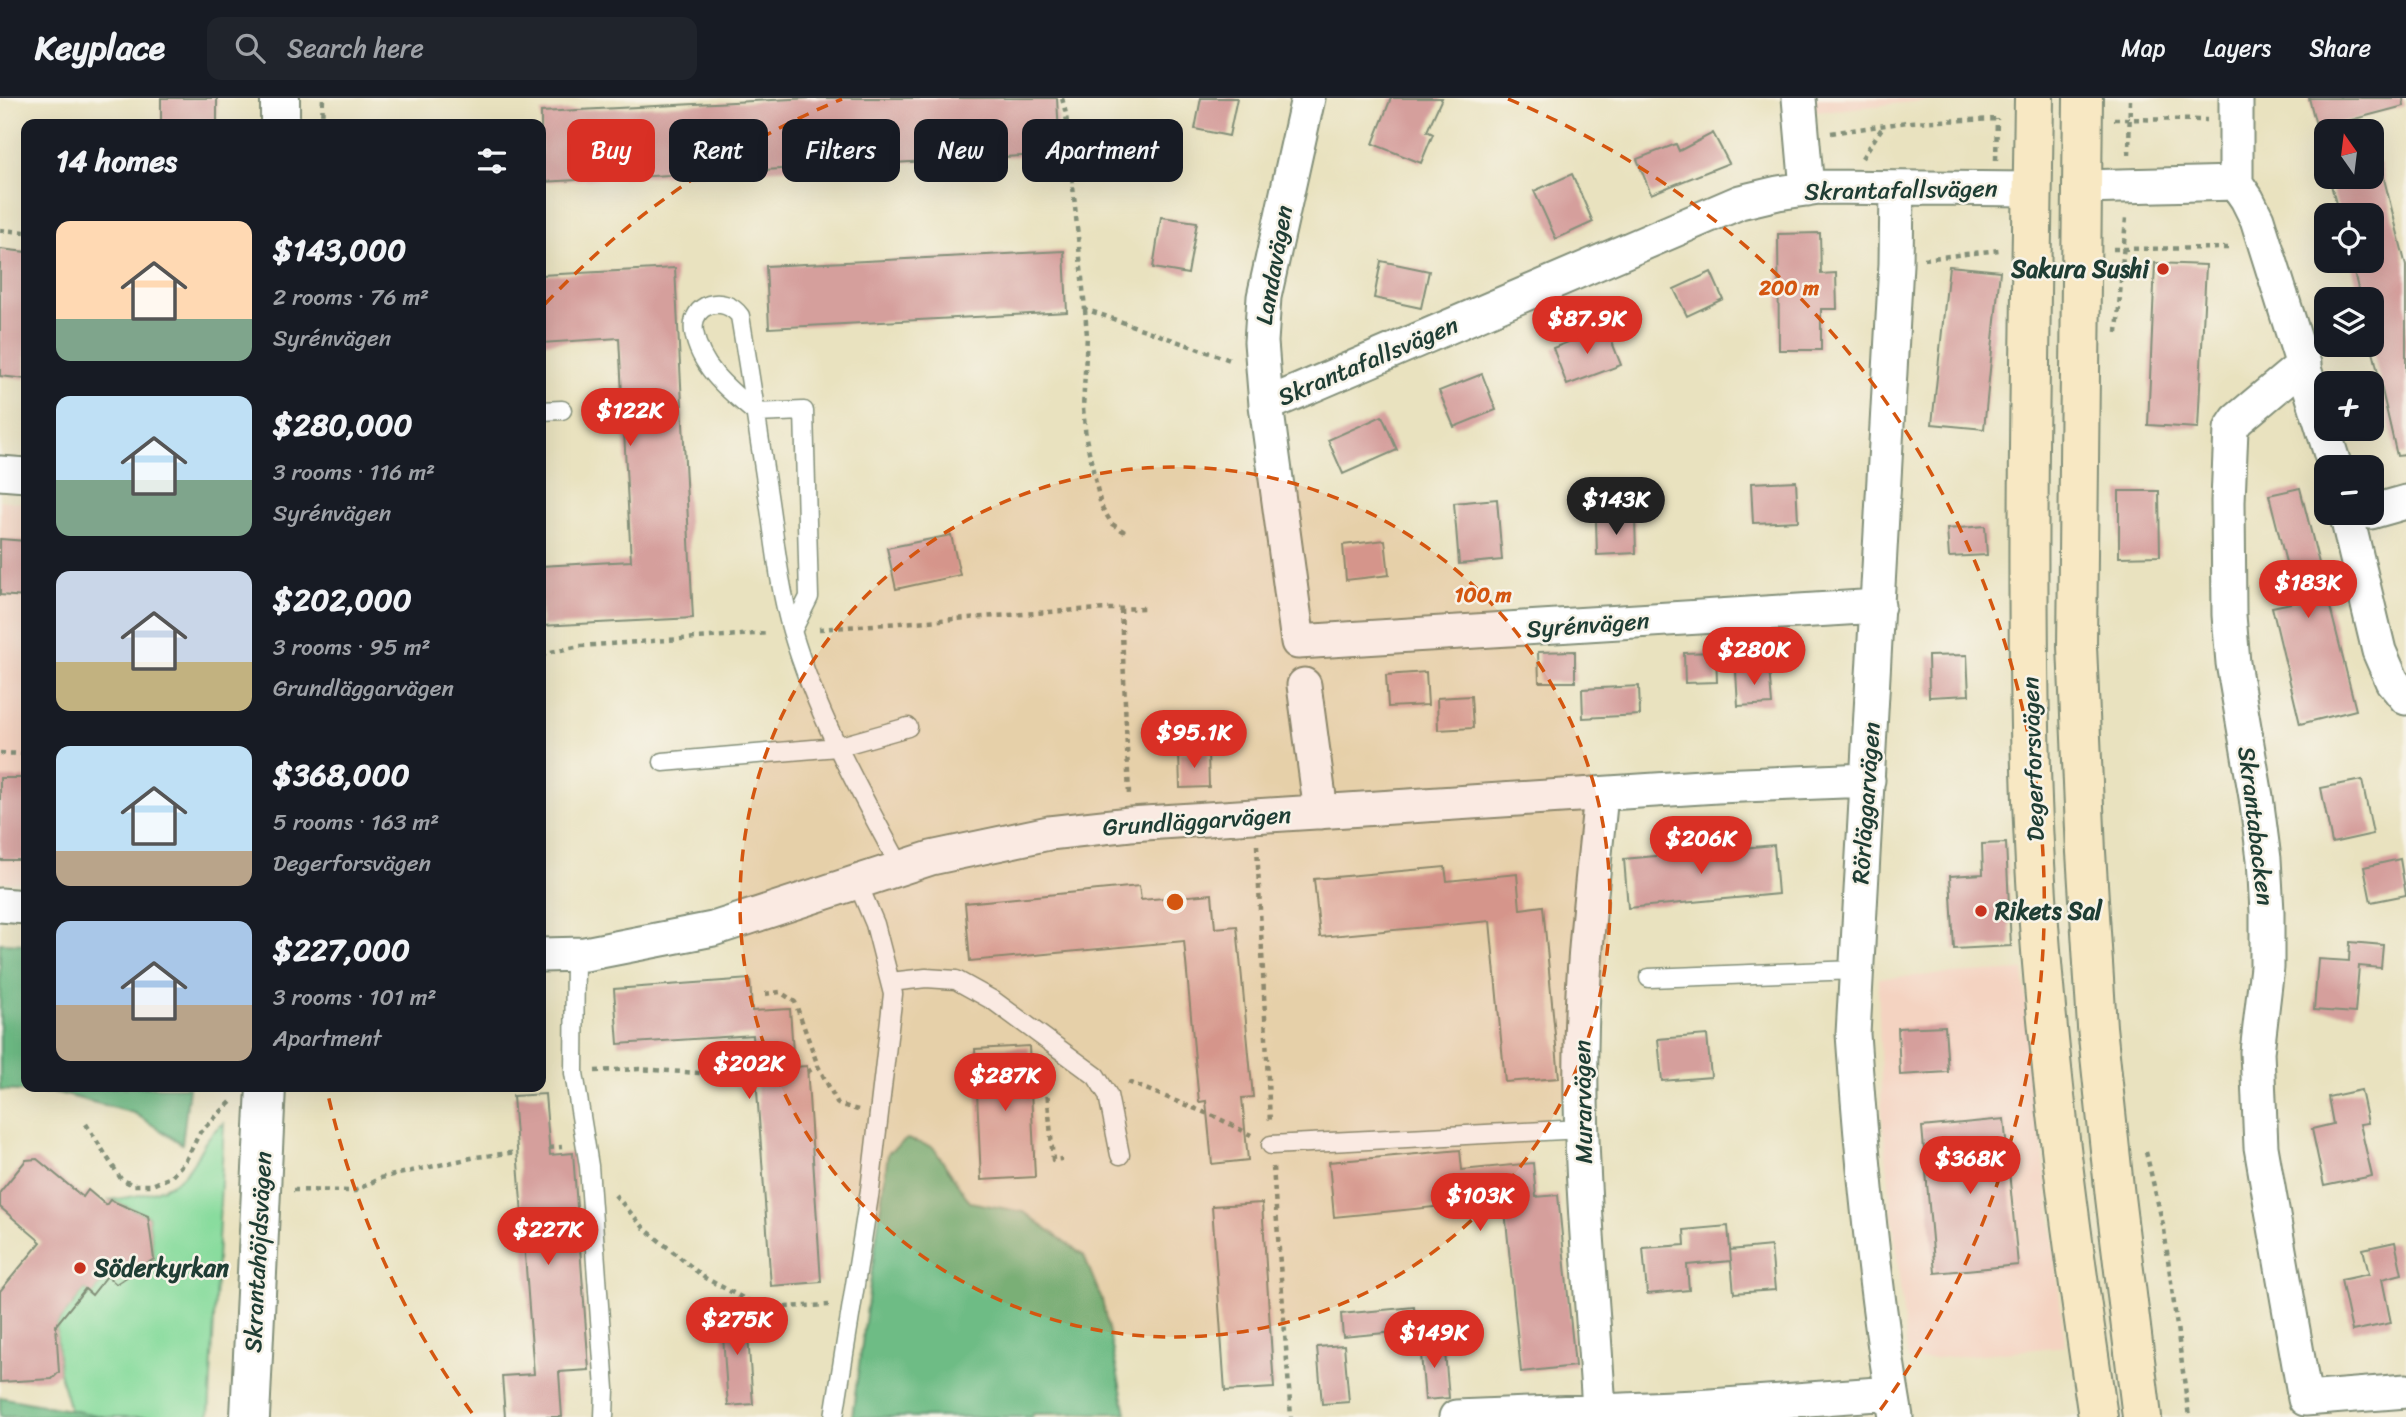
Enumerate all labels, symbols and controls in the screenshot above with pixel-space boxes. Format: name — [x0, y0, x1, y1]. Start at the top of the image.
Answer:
search box — [207, 17, 697, 80]
text: Keyplace — [35, 19, 165, 77]
text: Search here — [287, 25, 424, 71]
text: Map — [2121, 27, 2166, 69]
text: Layers — [2204, 27, 2271, 69]
text: Share — [2309, 27, 2371, 69]
icon: search — [231, 29, 269, 67]
chip: Buy — [567, 119, 655, 182]
chip: Rent — [669, 119, 768, 182]
chip: Filters — [782, 119, 900, 182]
chip: New — [914, 119, 1008, 182]
chip: Apartment — [1022, 119, 1183, 182]
north arrow — [2314, 119, 2384, 189]
map controls — [2314, 119, 2384, 525]
text: 14 homes — [56, 134, 177, 188]
icon: filters — [473, 142, 511, 180]
street label: Skrantafallsvägen — [1804, 167, 1998, 213]
street label: Landavägen — [1243, 202, 1305, 328]
button: locate — [2314, 203, 2384, 273]
text: $143,000 — [273, 223, 406, 277]
place label: Sakura Sushi — [2010, 248, 2150, 290]
icon: home — [112, 249, 196, 333]
marker: Sakura Sushi — [2155, 261, 2171, 277]
text: 200 m — [1758, 269, 1820, 307]
text: 2 rooms · 76 m² — [273, 277, 429, 318]
button: layers — [2314, 287, 2384, 357]
pin: $87.9K — [1530, 296, 1644, 356]
text: $87.9K — [1548, 298, 1626, 339]
street label: Skrantafallsvägen — [1271, 304, 1465, 418]
text: Syrénvägen — [273, 318, 391, 359]
button: + — [2314, 371, 2384, 441]
pin: $122K — [581, 388, 679, 448]
text: $122K — [597, 390, 663, 431]
text: $280,000 — [273, 398, 413, 452]
icon: home — [112, 424, 196, 508]
text: 3 rooms · 116 m² — [273, 452, 435, 493]
button: − — [2314, 455, 2384, 525]
pin: $143K — [1567, 478, 1665, 537]
text: $143K — [1583, 479, 1649, 520]
text: Syrénvägen — [273, 493, 391, 534]
pin: $183K — [2259, 560, 2357, 620]
text: $183K — [2275, 562, 2341, 603]
text: $202,000 — [273, 573, 412, 627]
text: 100 m — [1454, 576, 1512, 614]
icon: home — [112, 599, 196, 683]
street label: Syrénvägen — [1525, 600, 1651, 650]
text: 3 rooms · 95 m² — [273, 627, 430, 668]
pin: $280K — [1705, 628, 1803, 687]
text: $280K — [1718, 629, 1790, 670]
text: Grundläggarvägen — [273, 668, 454, 709]
street label: Degerforsvägen — [2009, 676, 2057, 842]
pin: $95.1K — [1137, 710, 1251, 770]
text: $95.1K — [1157, 712, 1231, 753]
street label: Rörläggarvägen — [1839, 721, 1893, 885]
street label: Skrantabacken — [2225, 744, 2287, 908]
text: $368,000 — [273, 748, 410, 802]
icon: home — [112, 774, 196, 858]
street label: Grundläggarvägen — [1101, 793, 1293, 849]
text: 5 rooms · 163 m² — [273, 802, 439, 843]
pin: $206K — [1652, 816, 1750, 876]
text: $206K — [1666, 818, 1736, 859]
text: Degerforsvägen — [273, 843, 431, 884]
centre of rings — [1163, 890, 1187, 914]
place label: Rikets Sal — [1994, 890, 2103, 932]
marker: Rikets Sal — [1973, 903, 1989, 919]
text: $227,000 — [273, 923, 410, 977]
icon: home — [112, 949, 196, 1033]
text: 3 rooms · 101 m² — [273, 977, 437, 1018]
text: Apartment — [273, 1018, 382, 1059]
street label: Murarvägen — [1561, 1040, 1605, 1164]
pin: $202K — [700, 1042, 798, 1101]
text: $202K — [714, 1043, 784, 1084]
pin: $287K — [956, 1054, 1054, 1113]
text: $287K — [970, 1055, 1040, 1096]
pin: $368K — [1921, 1136, 2019, 1196]
text: $368K — [1935, 1138, 2005, 1179]
street label: Skrantahöjdsvägen — [232, 1150, 284, 1354]
pin: $103K — [1431, 1174, 1529, 1233]
text: $103K — [1447, 1175, 1513, 1216]
pin: $227K — [499, 1208, 597, 1267]
text: $227K — [513, 1209, 583, 1250]
place label: Söderkyrkan — [93, 1247, 229, 1289]
marker: Söderkyrkan — [72, 1260, 88, 1276]
pin: $275K — [688, 1298, 786, 1357]
text: $275K — [702, 1299, 772, 1340]
pin: $149K — [1385, 1310, 1483, 1370]
text: $149K — [1400, 1312, 1468, 1353]

